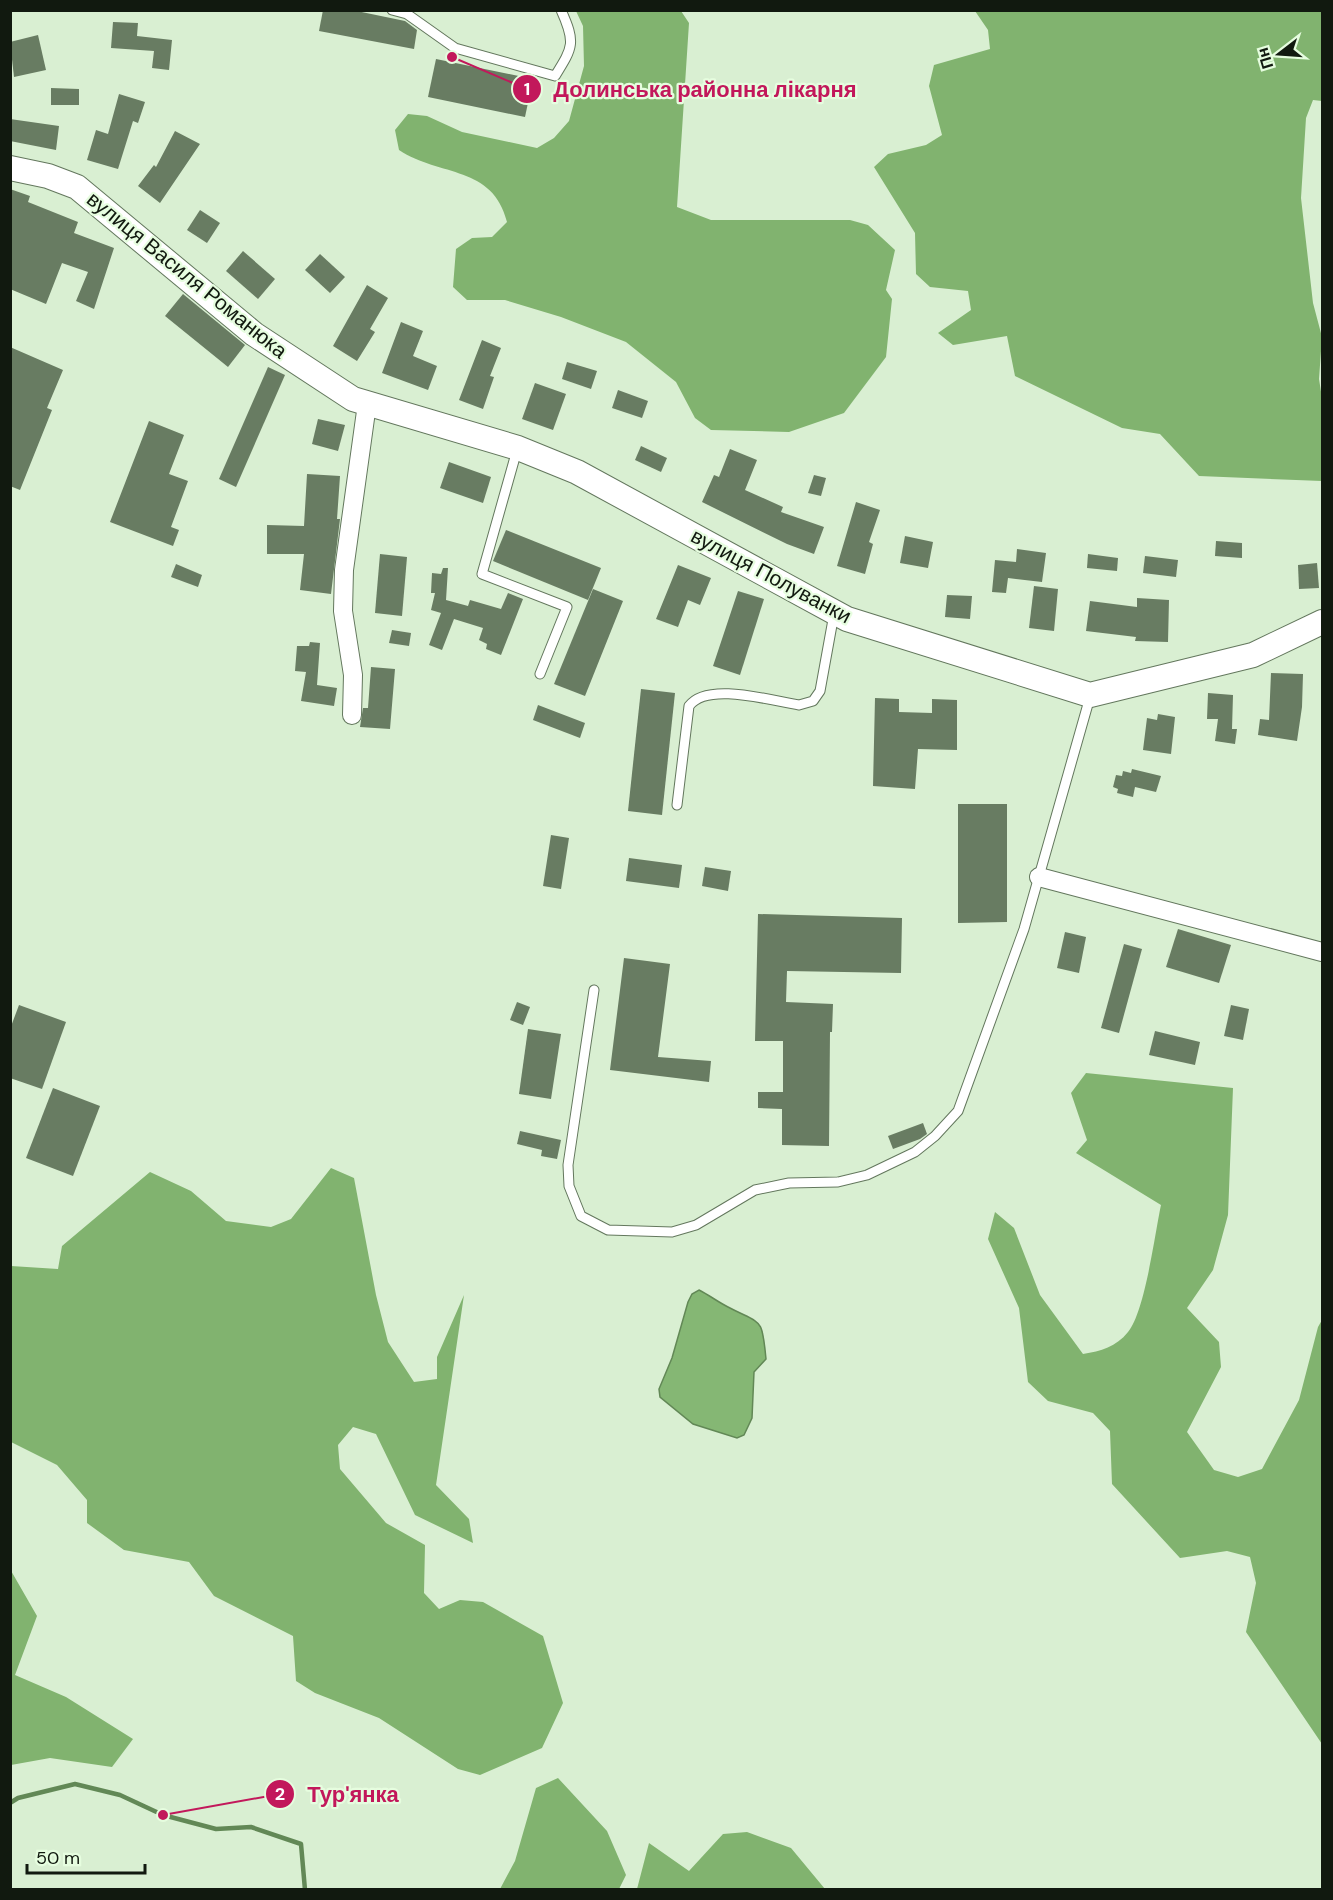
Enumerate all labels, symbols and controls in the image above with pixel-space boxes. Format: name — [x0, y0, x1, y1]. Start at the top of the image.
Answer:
north arrow — [1249, 24, 1309, 84]
text: Пн — [1252, 45, 1278, 71]
callout: Долинська районна лікарня — [512, 69, 869, 109]
text: Долинська районна лікарня — [553, 75, 857, 104]
text: 1 — [524, 77, 530, 101]
street label: вулиця Василя Романюка — [81, 185, 293, 365]
street label: вулиця Полуванки — [686, 522, 856, 630]
callout: Тур'янка — [265, 1774, 411, 1814]
text: Тур'янка — [307, 1780, 400, 1809]
text: 2 — [275, 1782, 285, 1806]
scale bar — [27, 1837, 146, 1875]
text: 50 m — [36, 1846, 80, 1870]

